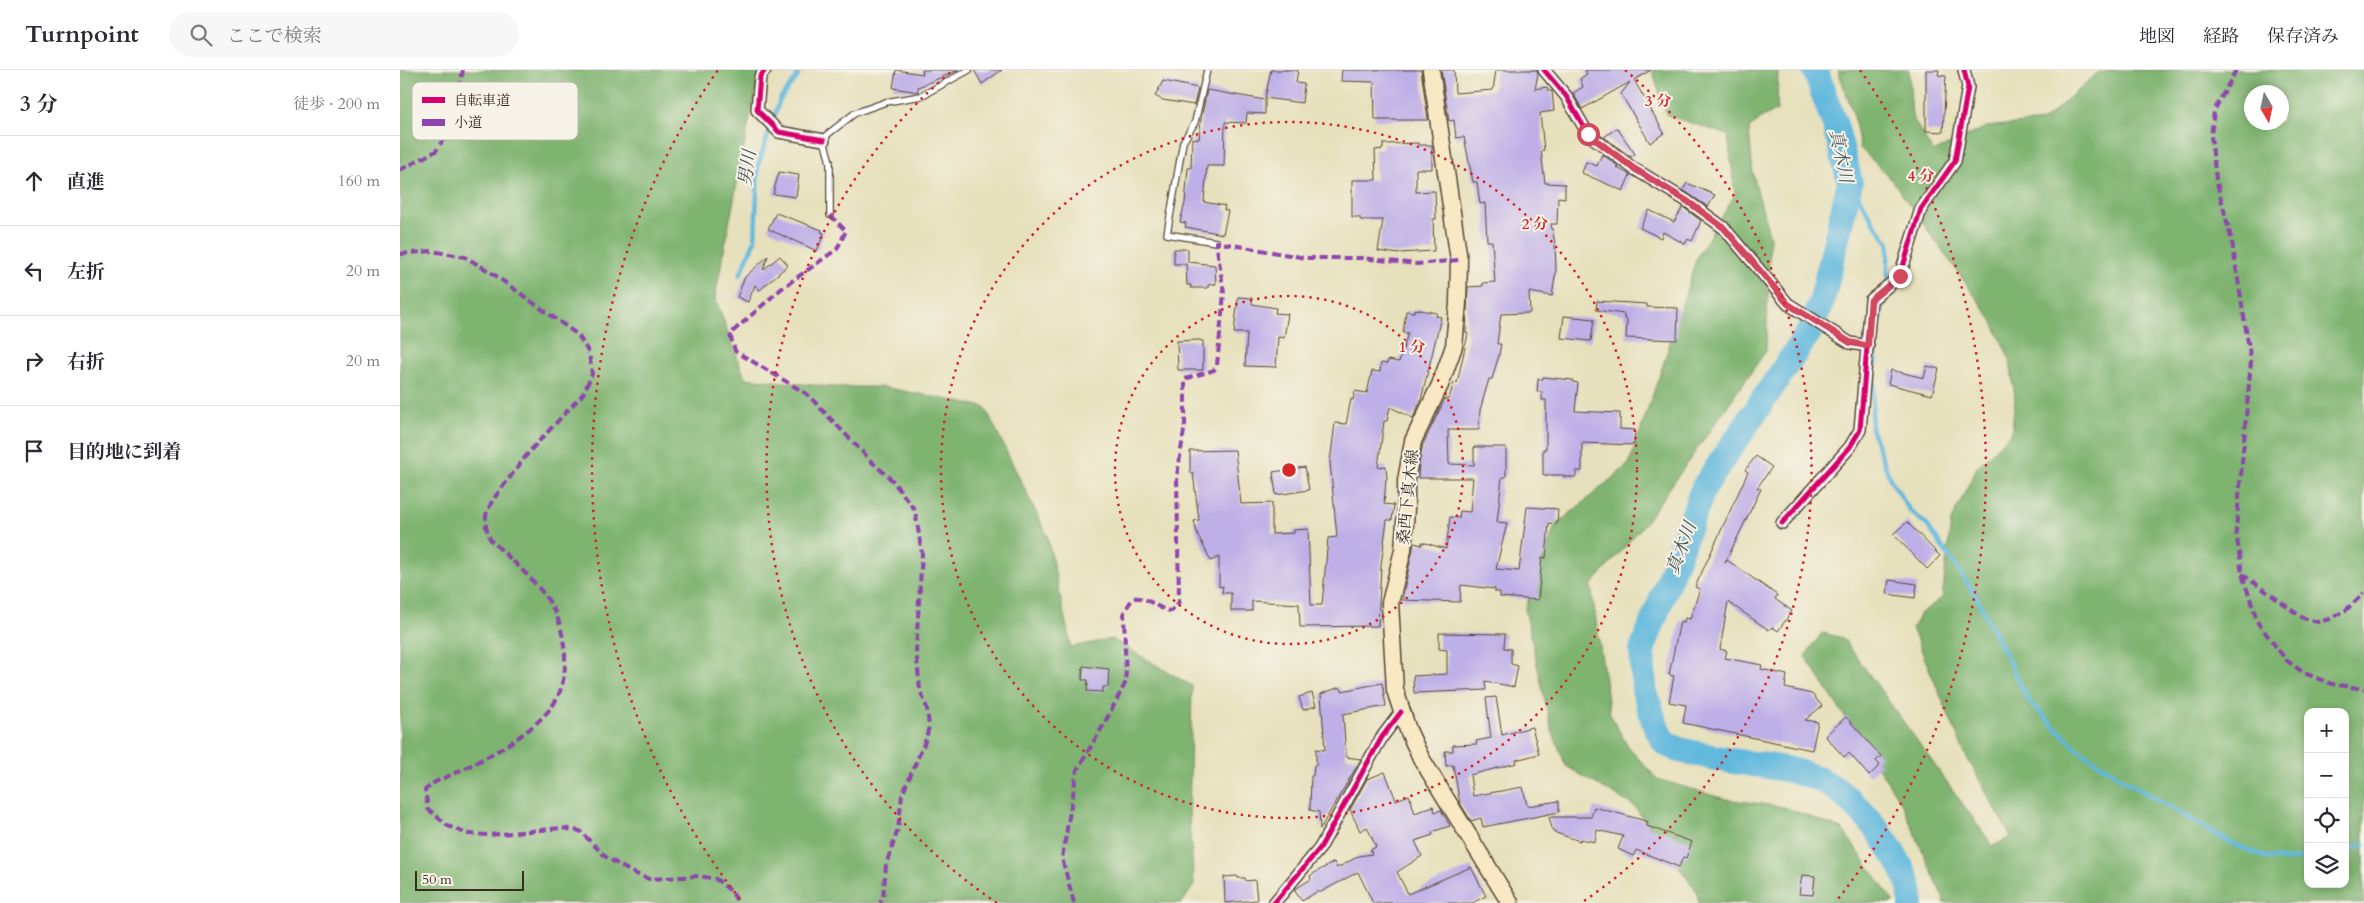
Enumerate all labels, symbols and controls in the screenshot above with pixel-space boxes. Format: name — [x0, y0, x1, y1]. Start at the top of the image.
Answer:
search box — [169, 12, 519, 57]
text: Turnpoint — [25, 18, 139, 51]
icon: search — [187, 21, 215, 49]
text: ここで検索 — [227, 23, 322, 49]
text: 地図 — [2139, 24, 2175, 49]
text: 経路 — [2203, 24, 2239, 49]
text: 保存済み — [2267, 24, 2339, 49]
legend — [412, 82, 578, 140]
north arrow — [2244, 85, 2289, 130]
text: 3 分 — [20, 90, 57, 119]
text: 自転車道 — [454, 91, 510, 110]
text: 3 分 — [1645, 91, 1671, 111]
text: 徒歩 · 200 m — [293, 93, 380, 115]
text: 小道 — [454, 113, 482, 132]
route start — [1577, 123, 1600, 146]
water label: 真木川 — [1823, 127, 1859, 187]
water label: 男川 — [733, 147, 763, 188]
text: 4 分 — [1908, 166, 1934, 186]
icon: ahead — [20, 167, 48, 195]
text: 直進 — [67, 169, 105, 195]
text: 160 m — [338, 170, 380, 192]
text: 2 分 — [1522, 214, 1548, 234]
icon: left — [20, 257, 48, 285]
text: 左折 — [67, 259, 105, 285]
text: 20 m — [346, 260, 380, 282]
route end — [1889, 265, 1912, 288]
text: 1 分 — [1399, 337, 1425, 357]
icon: right — [20, 347, 48, 375]
text: 右折 — [67, 349, 105, 375]
text: 20 m — [346, 350, 380, 372]
icon: arrive — [20, 437, 48, 465]
text: 目的地に到着 — [67, 439, 181, 465]
street label: 桑西下真木線 — [1392, 448, 1424, 546]
centre of rings — [1280, 461, 1298, 479]
water label: 真木川 — [1660, 517, 1704, 578]
map controls — [2304, 708, 2349, 888]
button: + — [2304, 708, 2349, 753]
button: − — [2304, 753, 2349, 798]
button: locate — [2304, 798, 2349, 843]
button: layers — [2304, 843, 2349, 888]
scale bar — [415, 868, 524, 891]
text: 50 m — [422, 870, 452, 889]

